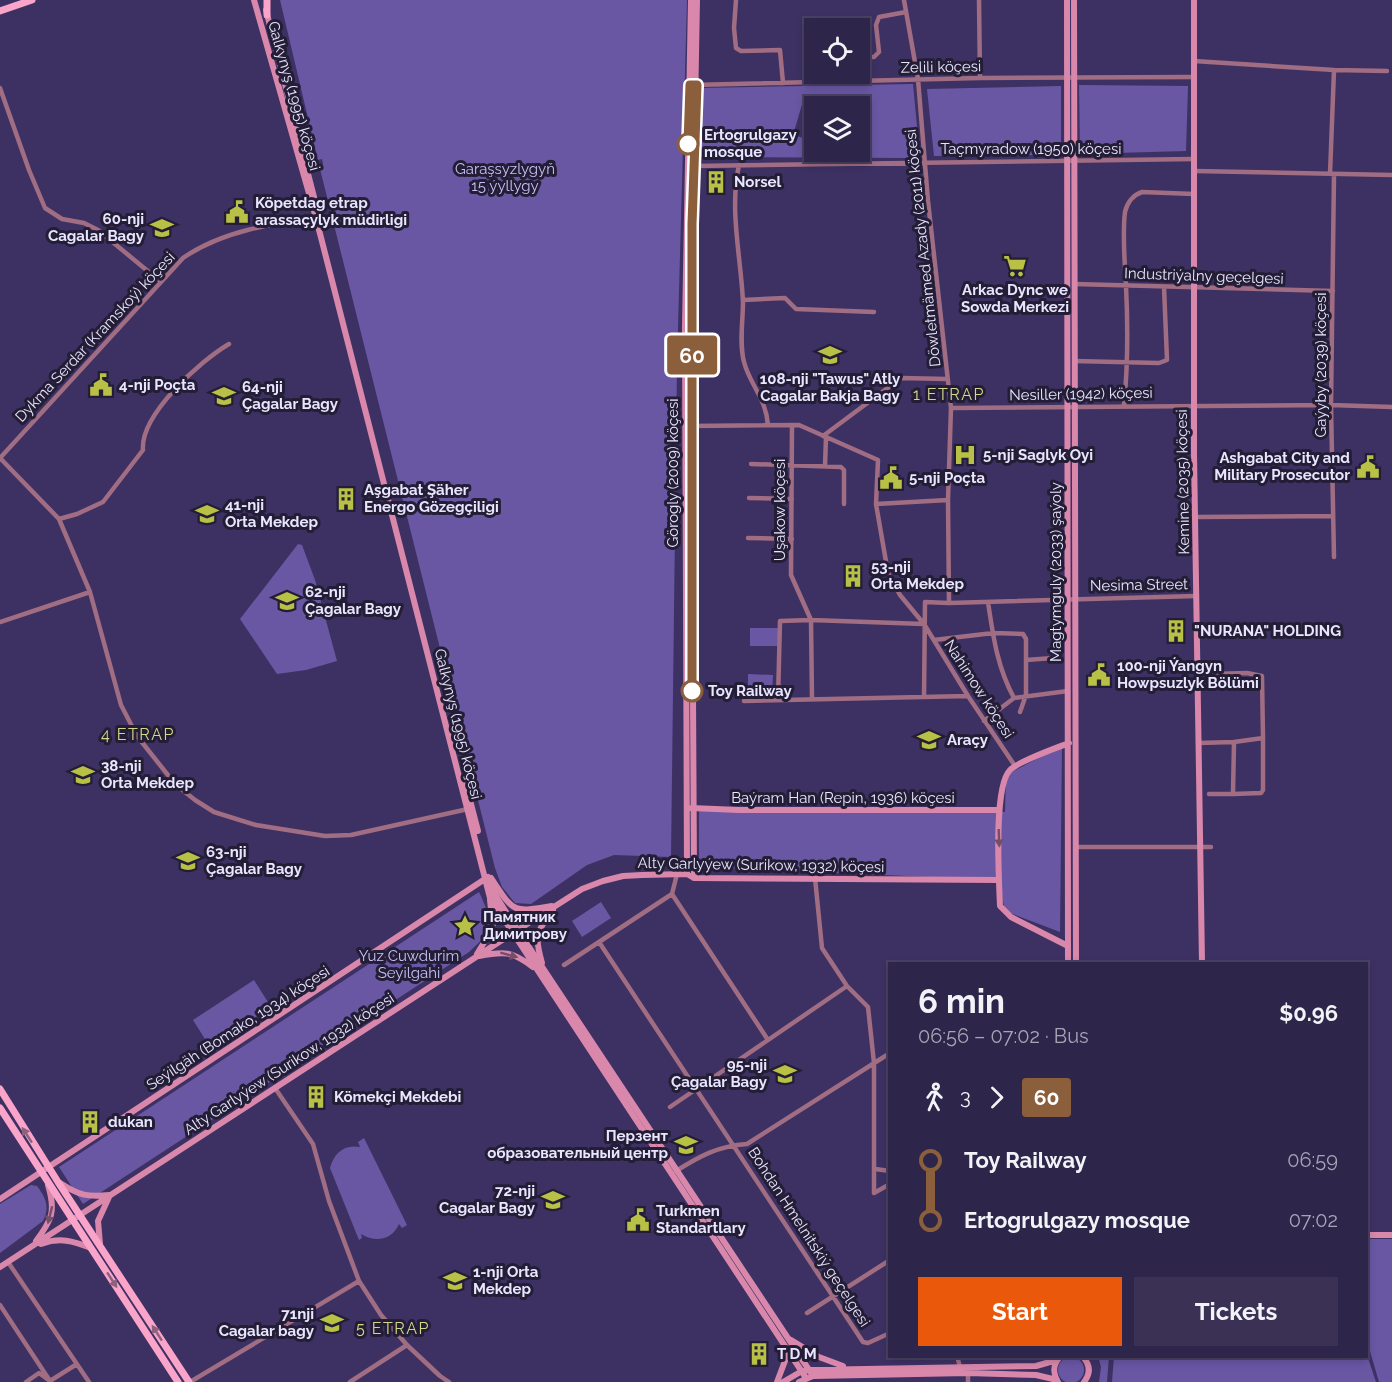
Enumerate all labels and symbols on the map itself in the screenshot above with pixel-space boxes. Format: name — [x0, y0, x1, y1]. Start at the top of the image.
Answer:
street label: Galkynyş (1995) köçesi — [264, 19, 324, 173]
street label: Zelili köçesi — [901, 57, 981, 77]
place label: Ertogrulgazy mosque — [704, 126, 797, 161]
street label: Döwletmämed Azady (2011) köçesi — [902, 128, 944, 368]
marker: Ertogrulgazy mosque — [677, 133, 699, 155]
street label: Taçmyradow (1950) köçesi — [941, 140, 1121, 158]
park label: Garaşsyzlygyň 15 ýyllygy — [455, 160, 555, 195]
building icon: Norsel — [703, 169, 729, 195]
place label: Norsel — [734, 173, 782, 191]
place label: Köpetdag etrap arassaçylyk müdirligi — [255, 194, 407, 229]
public building icon: Köpetdag etrap arassaçylyk müdirligi — [224, 199, 250, 225]
place label: 60-nji Cagalar Bagy — [48, 210, 145, 245]
school or university icon: 60-nji Cagalar Bagy — [149, 215, 175, 241]
street label: Dykma Serdar (Kramskoý) köçesi — [11, 248, 179, 426]
supermarket icon: Arkac Dync we Sowda Merkezi — [1002, 253, 1028, 279]
street label: Industriýalny geçelgesi — [1124, 264, 1284, 288]
place label: Arkac Dync we Sowda Merkezi — [961, 281, 1069, 316]
street label: Gaýyby (2039) köçesi — [1312, 292, 1330, 438]
line badge: 60 — [665, 336, 719, 374]
school or university icon: 108-nji "Tawus" Atly Cagalar Bakja Bagy — [817, 342, 843, 368]
place label: 108-nji "Tawus" Atly Cagalar Bakja Bagy — [760, 370, 901, 405]
public building icon: 4-nji Poçta — [88, 372, 114, 398]
place label: 4-nji Poçta — [119, 376, 196, 394]
place label: 64-nji Çagalar Bagy — [242, 378, 339, 413]
school or university icon: 64-nji Çagalar Bagy — [211, 383, 237, 409]
street label: Nesiller (1942) köçesi — [1009, 384, 1153, 404]
district label: 1 ETRAP — [913, 385, 985, 404]
street label: Görogly (2009) köçesi — [664, 398, 682, 548]
street label: Kemine (2035) köçesi — [1173, 409, 1193, 555]
hospital icon: 5-nji Saglyk Oyi — [952, 442, 978, 468]
place label: 5-nji Saglyk Oyi — [983, 446, 1093, 464]
place label: Ashgabat City and Military Prosecutor — [1214, 449, 1350, 484]
public building icon: Ashgabat City and Military Prosecutor — [1355, 454, 1381, 480]
street label: Uşakow köçesi — [771, 459, 789, 561]
public building icon: 5-nji Poçta — [878, 465, 904, 491]
place label: 5-nji Poçta — [909, 469, 985, 487]
place label: Aşgabat Şäher Energo Gözegçiligi — [364, 481, 499, 516]
street label: Magtymguly (2033) şaýoly — [1047, 482, 1065, 662]
building icon: Aşgabat Şäher Energo Gözegçiligi — [333, 486, 359, 512]
place label: 41-nji Orta Mekdep — [225, 496, 319, 531]
school or university icon: 41-nji Orta Mekdep — [194, 501, 220, 527]
place label: 53-nji Orta Mekdep — [871, 558, 965, 593]
building icon: 53-nji Orta Mekdep — [840, 563, 866, 589]
street label: Nesima Street — [1090, 575, 1188, 595]
place label: 62-nji Çagalar Bagy — [305, 583, 402, 618]
school or university icon: 62-nji Çagalar Bagy — [274, 588, 300, 614]
building icon: "NURANA" HOLDING — [1163, 618, 1189, 644]
place label: "NURANA" HOLDING — [1194, 622, 1341, 640]
street label: Nahimow köçesi — [940, 636, 1018, 742]
street label: Galkynyş (1995) köçesi — [431, 647, 485, 801]
place label: 100-nji Ýangyn Howpsuzlyk Bölümi — [1117, 657, 1259, 692]
public building icon: 100-nji Ýangyn Howpsuzlyk Bölümi — [1086, 662, 1112, 688]
marker: Toy Railway — [681, 680, 703, 702]
place label: Toy Railway — [708, 682, 792, 700]
district label: 4 ETRAP — [101, 725, 175, 744]
school or university icon: Araçy — [916, 727, 942, 753]
place label: Araçy — [947, 731, 989, 749]
place label: 38-nji Orta Mekdep — [101, 757, 195, 792]
school or university icon: 38-nji Orta Mekdep — [70, 762, 96, 788]
street label: Baýram Han (Repin, 1936) köçesi — [731, 789, 955, 807]
one-way arrow — [995, 829, 1004, 848]
place label: 63-nji Çagalar Bagy — [206, 843, 303, 878]
school or university icon: 63-nji Çagalar Bagy — [175, 848, 201, 874]
street label: Alty Garlyýew (Surikow, 1932) köçesi — [637, 854, 885, 876]
place label: Памятник Димитрову — [483, 908, 568, 943]
place icon: Памятник Димитрову — [452, 913, 478, 939]
park label: Yuz Cuwdurim Seyilgahi — [359, 947, 459, 982]
one-way arrow — [500, 950, 519, 960]
street label: Seýilgäh (Bomako, 1934) köçesi — [143, 962, 333, 1094]
street label: Alty Garlyýew (Surikow, 1932) köçesi — [181, 989, 397, 1139]
place label: 95-nji Çagalar Bagy — [671, 1056, 768, 1091]
school or university icon: 95-nji Çagalar Bagy — [772, 1061, 798, 1087]
building icon: Kömekçi Mekdebi — [303, 1084, 329, 1110]
place label: Kömekçi Mekdebi — [334, 1088, 461, 1106]
building icon: dukan — [77, 1109, 103, 1135]
place label: dukan — [108, 1113, 153, 1131]
one-way arrow — [22, 1126, 33, 1143]
place label: Перзент образовательный центр — [487, 1127, 669, 1162]
school or university icon: Перзент образовательный центр — [673, 1132, 699, 1158]
street label: Bohdan Hmelnitskiý geçelgesi — [744, 1144, 874, 1330]
place label: 72-nji Cagalar Bagy — [439, 1182, 536, 1217]
school or university icon: 72-nji Cagalar Bagy — [540, 1187, 566, 1213]
place label: Turkmen Standartlary — [656, 1202, 746, 1237]
one-way arrow — [44, 1206, 54, 1224]
public building icon: Turkmen Standartlary — [625, 1207, 651, 1233]
place label: 1-nji Orta Mekdep — [473, 1263, 539, 1298]
school or university icon: 1-nji Orta Mekdep — [442, 1268, 468, 1294]
one-way arrow — [106, 1272, 117, 1288]
place label: 71nji Cagalar bagy — [219, 1305, 315, 1340]
school or university icon: 71nji Cagalar bagy — [319, 1310, 345, 1336]
district label: 5 ETRAP — [356, 1319, 430, 1338]
one-way arrow — [152, 1325, 163, 1341]
building icon: T D M — [746, 1341, 772, 1367]
place label: T D M — [777, 1345, 817, 1363]

